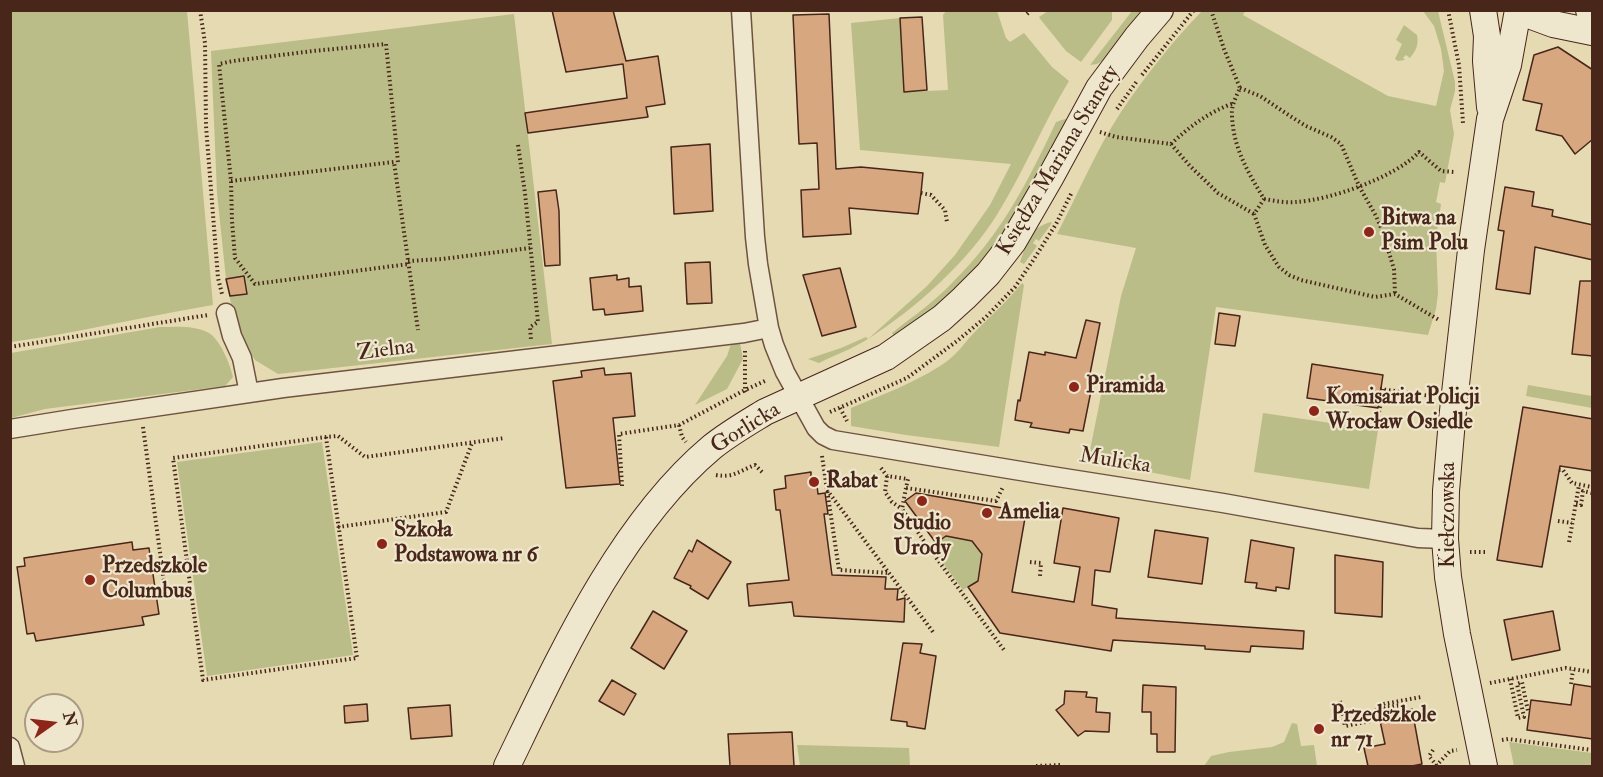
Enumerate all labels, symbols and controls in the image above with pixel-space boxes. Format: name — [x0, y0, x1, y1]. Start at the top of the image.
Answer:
street label: Księdza Mariana Stanety — [992, 61, 1126, 261]
place label: Bitwa na Psim Polu — [1381, 206, 1468, 258]
marker: Bitwa na Psim Polu — [1362, 225, 1376, 239]
street label: Zielna — [356, 334, 416, 368]
place label: Piramida — [1086, 374, 1165, 400]
marker: Piramida — [1067, 380, 1081, 394]
place label: Komisariat Policji Wrocław Osiedle — [1326, 385, 1480, 436]
street label: Gorlicka — [706, 397, 786, 461]
marker: Komisariat Policji Wrocław Osiedle — [1307, 404, 1321, 418]
street label: Mulicka — [1077, 443, 1153, 481]
street label: Kiełczowska — [1436, 462, 1462, 568]
place label: Rabat — [826, 469, 878, 495]
marker: Rabat — [807, 475, 821, 489]
marker: Studio Urody — [915, 494, 929, 508]
place label: Amelia — [999, 500, 1060, 526]
marker: Amelia — [980, 506, 994, 520]
place label: Studio Urody — [893, 511, 951, 562]
place label: Szkoła Podstawowa nr 6 — [394, 518, 537, 570]
marker: Szkoła Podstawowa nr 6 — [375, 537, 389, 551]
place label: Przedszkole Columbus — [102, 554, 207, 606]
marker: Przedszkole Columbus — [83, 573, 97, 587]
north arrow — [24, 693, 84, 753]
place label: Przedszkole nr 71 — [1331, 703, 1436, 754]
text: N — [58, 710, 81, 728]
marker: Przedszkole nr 71 — [1312, 722, 1326, 736]

